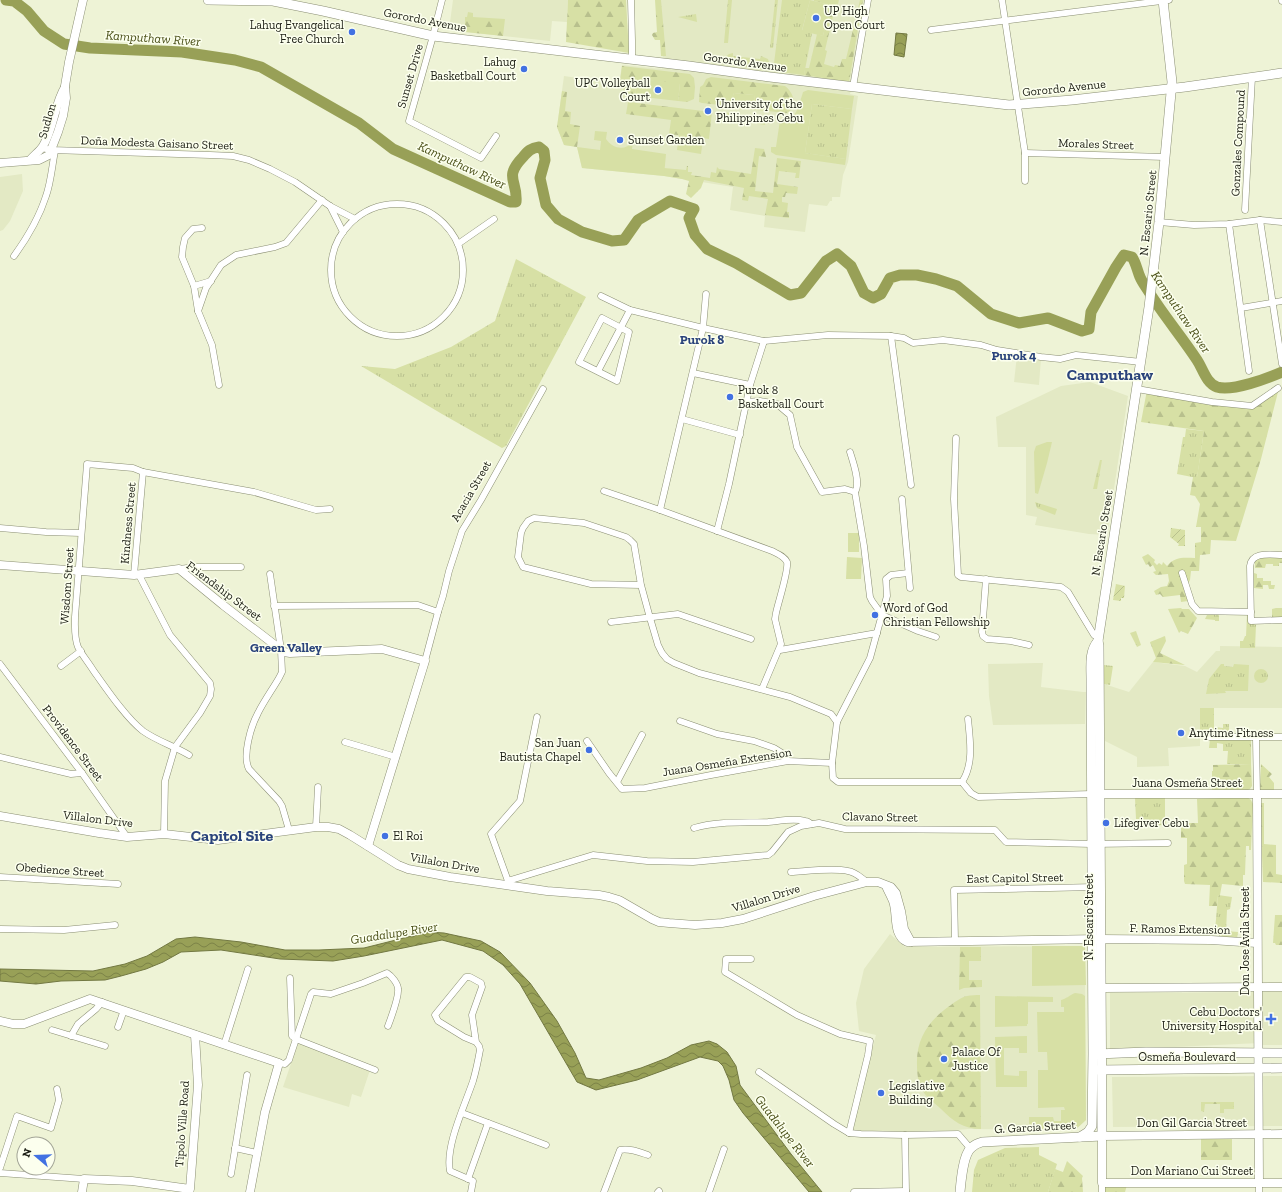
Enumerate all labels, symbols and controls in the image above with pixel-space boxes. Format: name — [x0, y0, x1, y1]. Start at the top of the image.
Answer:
place label: UP High Open Court — [824, 4, 885, 32]
street label: Gorordo Avenue — [383, 5, 468, 35]
marker: UP High Open Court — [811, 13, 821, 23]
place label: Lahug Evangelical Free Church — [250, 18, 344, 46]
water label: Kamputhaw River — [105, 27, 202, 49]
marker: Lahug Evangelical Free Church — [347, 27, 357, 37]
street label: Sunset Drive — [394, 42, 426, 110]
street label: Gorordo Avenue — [703, 49, 788, 75]
place label: Lahug Basketball Court — [430, 55, 517, 83]
marker: Lahug Basketball Court — [519, 64, 529, 74]
place label: UPC Volleyball Court — [575, 76, 651, 104]
street label: Gorordo Avenue — [1022, 77, 1107, 99]
marker: UPC Volleyball Court — [653, 85, 663, 95]
street label: Gonzales Compound — [1228, 89, 1248, 197]
place label: University of the Philippines Cebu — [716, 97, 803, 125]
street label: Sudlon — [35, 102, 59, 140]
marker: University of the Philippines Cebu — [703, 106, 713, 116]
street label: Doña Modesta Gaisano Street — [80, 133, 234, 153]
place label: Sunset Garden — [628, 133, 704, 147]
marker: Sunset Garden — [615, 135, 625, 145]
street label: Morales Street — [1058, 136, 1135, 152]
water label: Kamputhaw River — [416, 138, 509, 192]
street label: N. Escario Street — [1137, 169, 1160, 257]
water label: Kamputhaw River — [1148, 268, 1214, 356]
district label: Purok 8 — [680, 332, 724, 347]
district label: Purok 4 — [992, 348, 1037, 363]
district label: Camputhaw — [1067, 365, 1154, 384]
place label: Purok 8 Basketball Court — [738, 383, 824, 411]
marker: Purok 8 Basketball Court — [725, 392, 735, 402]
street label: Acacia Street — [448, 458, 494, 524]
street label: Kindness Street — [117, 481, 139, 564]
street label: N. Escario Street — [1088, 489, 1116, 577]
street label: Wisdom Street — [57, 547, 77, 625]
street label: Friendship Street — [184, 558, 265, 624]
place label: Word of God Christian Fellowship — [883, 601, 990, 629]
marker: Word of God Christian Fellowship — [870, 610, 880, 620]
district label: Green Valley — [250, 640, 322, 655]
street label: Providence Street — [40, 702, 107, 784]
place label: Anytime Fitness — [1189, 726, 1274, 740]
marker: Anytime Fitness — [1176, 728, 1186, 738]
place label: San Juan Bautista Chapel — [499, 736, 581, 764]
marker: San Juan Bautista Chapel — [584, 745, 594, 755]
street label: Juana Osmeña Extension — [662, 745, 793, 779]
street label: Juana Osmeña Street — [1132, 776, 1243, 790]
street label: Villalon Drive — [61, 808, 134, 830]
street label: Clavano Street — [842, 809, 919, 825]
place label: Lifegiver Cebu — [1114, 816, 1189, 830]
marker: Lifegiver Cebu — [1101, 818, 1111, 828]
district label: Capitol Site — [191, 826, 273, 845]
place label: El Roi — [393, 829, 423, 843]
marker: El Roi — [380, 831, 390, 841]
street label: Villalon Drive — [408, 850, 481, 876]
street label: Obedience Street — [15, 860, 105, 880]
street label: East Capitol Street — [966, 870, 1064, 886]
street label: N. Escario Street — [1082, 873, 1096, 960]
street label: Villalon Drive — [729, 881, 802, 915]
street label: Don Jose Avila Street — [1238, 886, 1252, 995]
water label: Guadalupe River — [349, 919, 439, 947]
street label: F. Ramos Extension — [1130, 921, 1231, 937]
place label: Cebu Doctors' University Hospital — [1162, 1005, 1262, 1033]
marker: Cebu Doctors' University Hospital — [1265, 1013, 1277, 1025]
place label: Palace Of Justice — [952, 1045, 1001, 1073]
street label: Osmeña Boulevard — [1138, 1050, 1236, 1064]
marker: Palace Of Justice — [939, 1054, 949, 1064]
place label: Legislative Building — [889, 1079, 945, 1107]
street label: Tipolo Ville Road — [172, 1080, 192, 1168]
marker: Legislative Building — [876, 1088, 886, 1098]
water label: Guadalupe River — [752, 1092, 818, 1171]
street label: Don Gil Garcia Street — [1137, 1116, 1248, 1130]
street label: G. Garcia Street — [994, 1118, 1077, 1136]
north arrow — [16, 1136, 56, 1176]
text: N — [20, 1146, 35, 1159]
street label: Don Mariano Cui Street — [1131, 1164, 1254, 1178]

